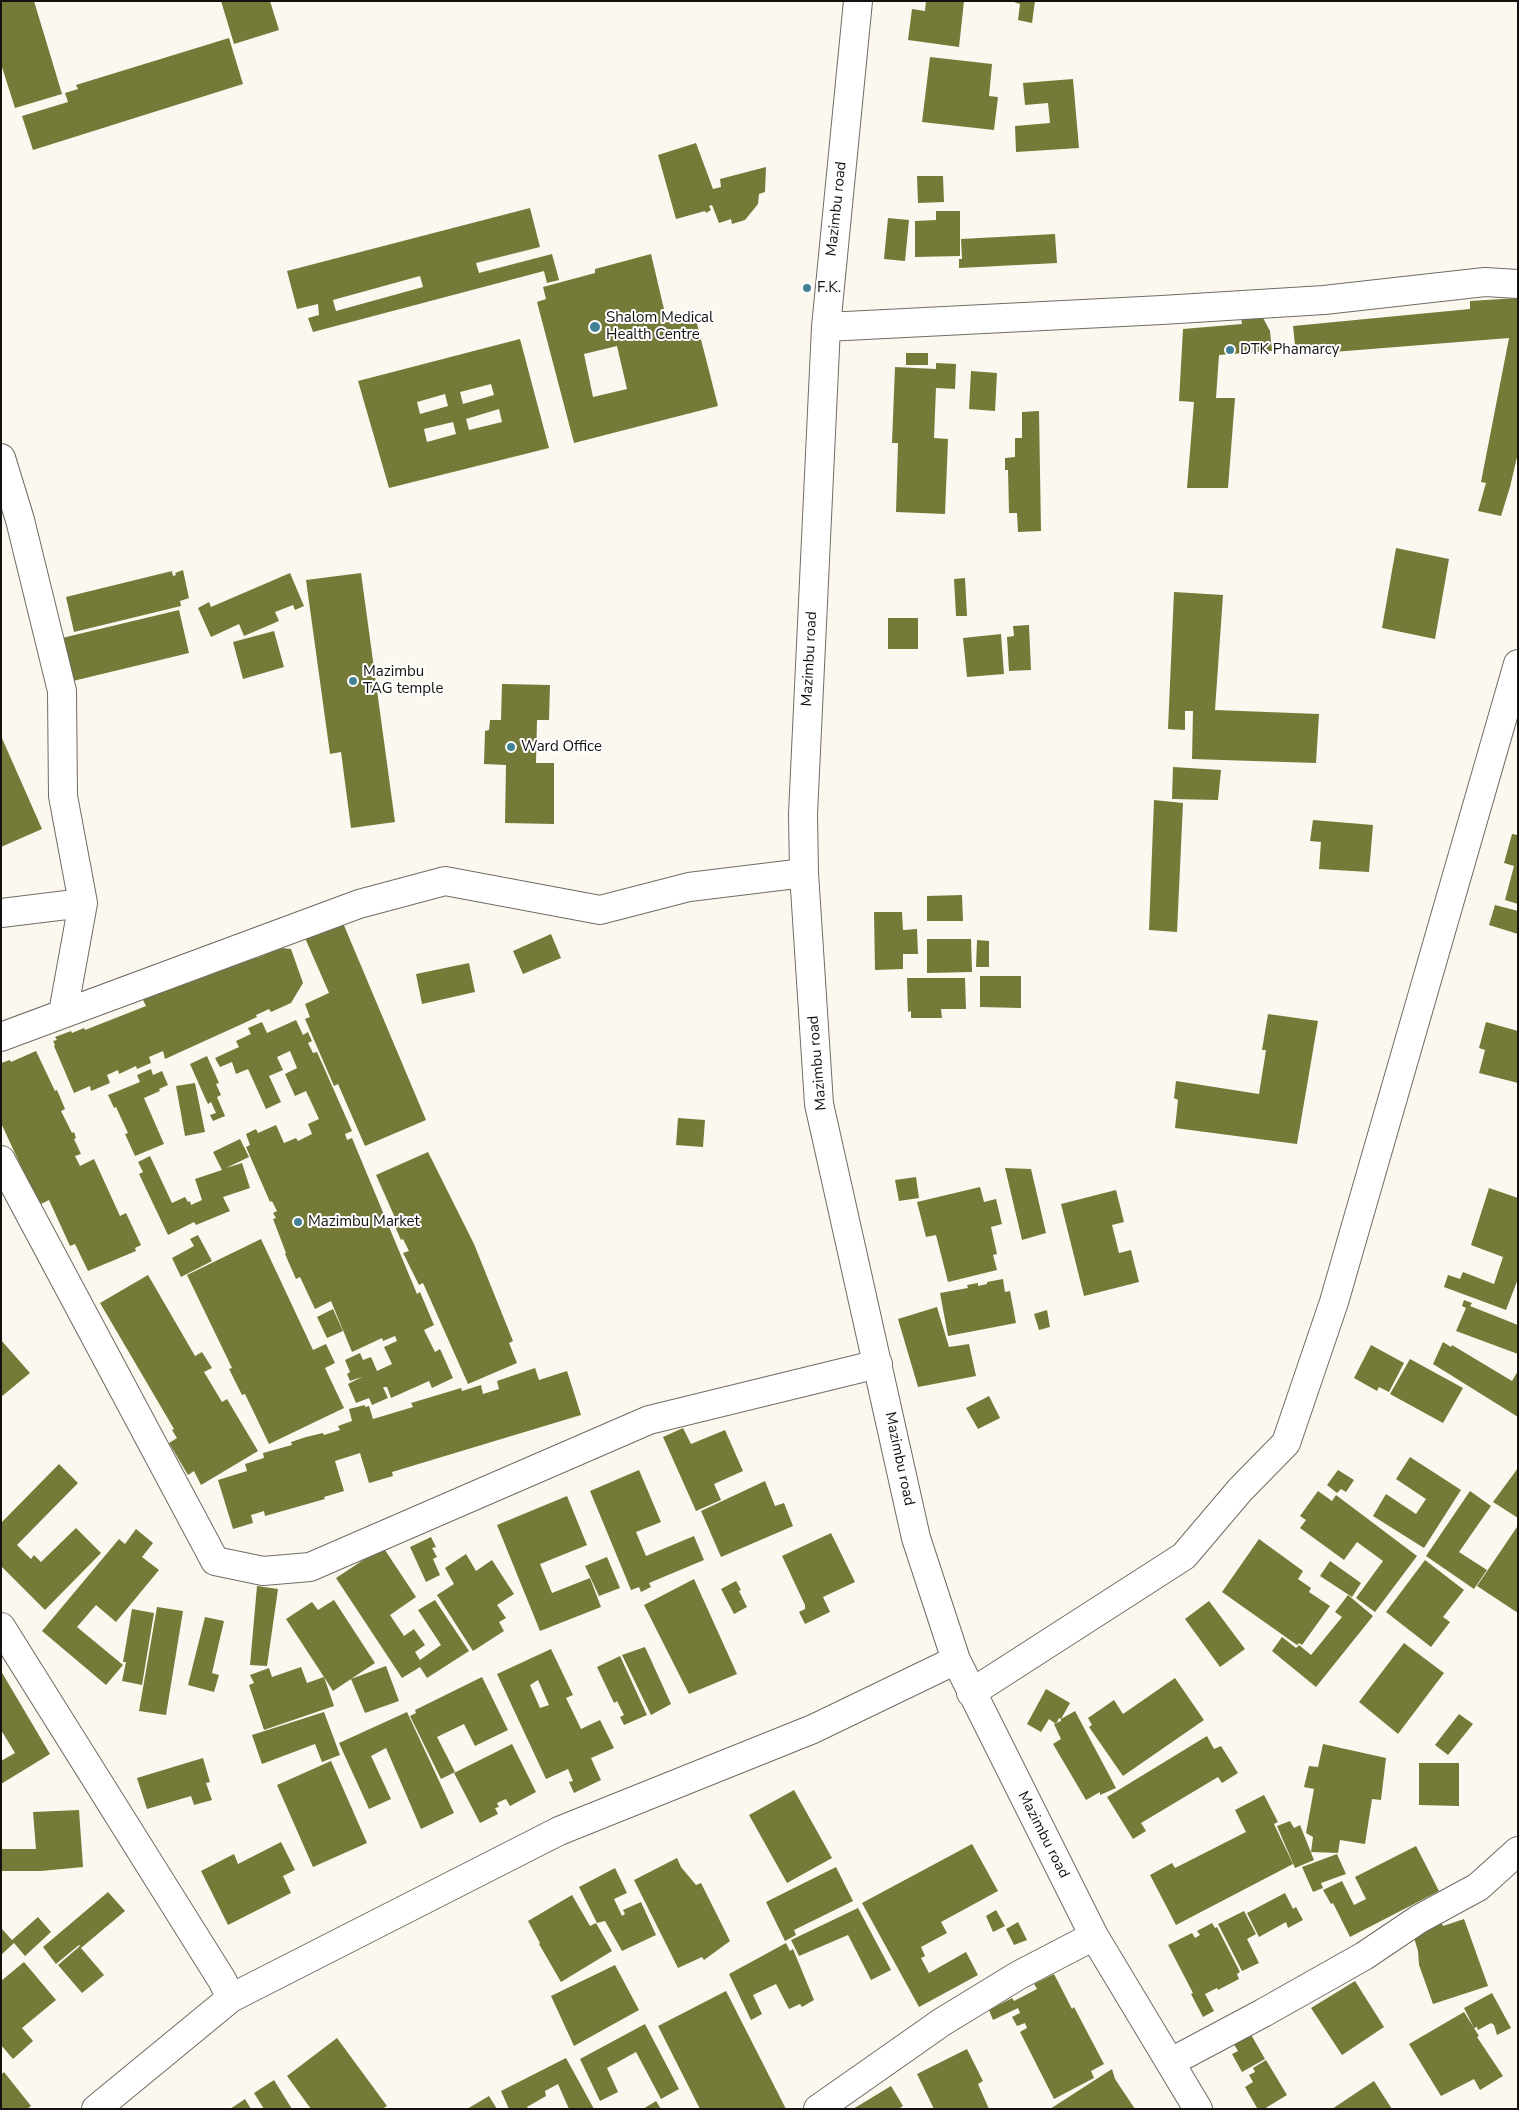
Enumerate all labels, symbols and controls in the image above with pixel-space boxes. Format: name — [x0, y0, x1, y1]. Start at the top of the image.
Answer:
street label: Mazimbu road — [823, 161, 851, 257]
place label: F.K. — [817, 279, 841, 297]
marker: F.K. — [801, 282, 813, 294]
place label: Shalom Medical Health Centre — [606, 309, 713, 344]
marker: Shalom Medical Health Centre — [588, 320, 602, 334]
place label: DTK Phamarcy — [1240, 341, 1339, 359]
marker: DTK Phamarcy — [1224, 344, 1236, 356]
street label: Mazimbu road — [799, 611, 821, 707]
place label: Mazimbu TAG temple — [363, 663, 443, 698]
marker: Mazimbu TAG temple — [347, 675, 359, 687]
place label: Ward Office — [521, 738, 602, 756]
marker: Ward Office — [505, 741, 517, 753]
street label: Mazimbu road — [805, 1015, 831, 1111]
place label: Mazimbu Market — [308, 1213, 420, 1231]
marker: Mazimbu Market — [292, 1216, 304, 1228]
street label: Mazimbu road — [880, 1410, 918, 1508]
street label: Mazimbu road — [1013, 1788, 1073, 1882]

